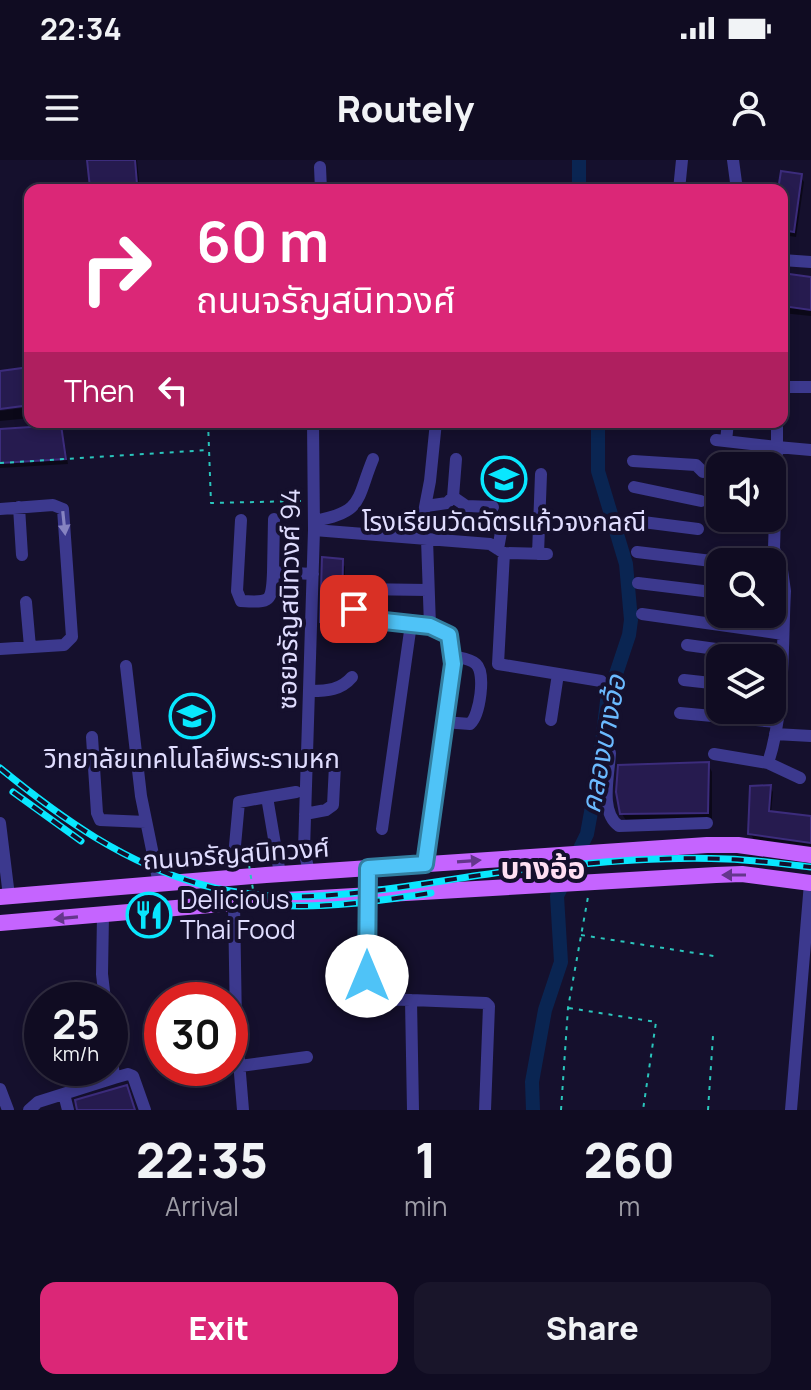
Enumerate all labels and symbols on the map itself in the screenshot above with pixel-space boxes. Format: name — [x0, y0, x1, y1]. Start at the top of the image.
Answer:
school or university icon: โรงเรียนวัดฉัตรแก้วจงกลณี — [480, 455, 528, 503]
street label: ซอยจรัญสนิทวงศ์ 94 — [268, 488, 308, 710]
place label: โรงเรียนวัดฉัตรแก้วจงกลณี — [362, 503, 646, 539]
one-way arrow — [57, 511, 70, 536]
pin — [320, 575, 388, 643]
water label: คลองบางอ้อ — [570, 671, 634, 816]
school or university icon: วิทยาลัยเทคโนโลยีพระรามหก — [168, 692, 216, 740]
place label: วิทยาลัยเทคโนโลยีพระรามหก — [43, 740, 340, 776]
street label: ถนนจรัญสนิทวงศ์ — [141, 829, 331, 877]
district label: บางอ้อ — [501, 847, 585, 888]
one-way arrow — [457, 854, 482, 867]
one-way arrow — [721, 869, 746, 881]
place label: Delicious Thai Food — [180, 881, 296, 947]
restaurant icon: Delicious Thai Food — [125, 891, 173, 939]
one-way arrow — [53, 912, 78, 925]
position arrow — [325, 934, 409, 1018]
speed limit sign: 30 — [144, 982, 248, 1086]

